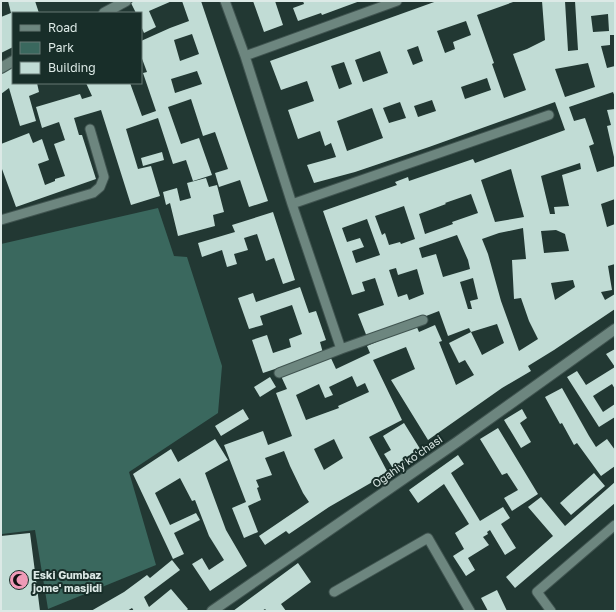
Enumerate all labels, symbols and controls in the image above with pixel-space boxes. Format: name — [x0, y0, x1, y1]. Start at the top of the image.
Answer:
legend — [12, 12, 142, 84]
text: Road — [48, 20, 77, 35]
text: Park — [48, 40, 74, 55]
text: Building — [48, 60, 96, 75]
street label: Ogahiy koʻchasi — [369, 432, 445, 490]
place label: Eski Gumbaz jome' masjidi — [32, 568, 102, 594]
mosque icon: Eski Gumbaz jome' masjidi — [8, 569, 30, 591]

